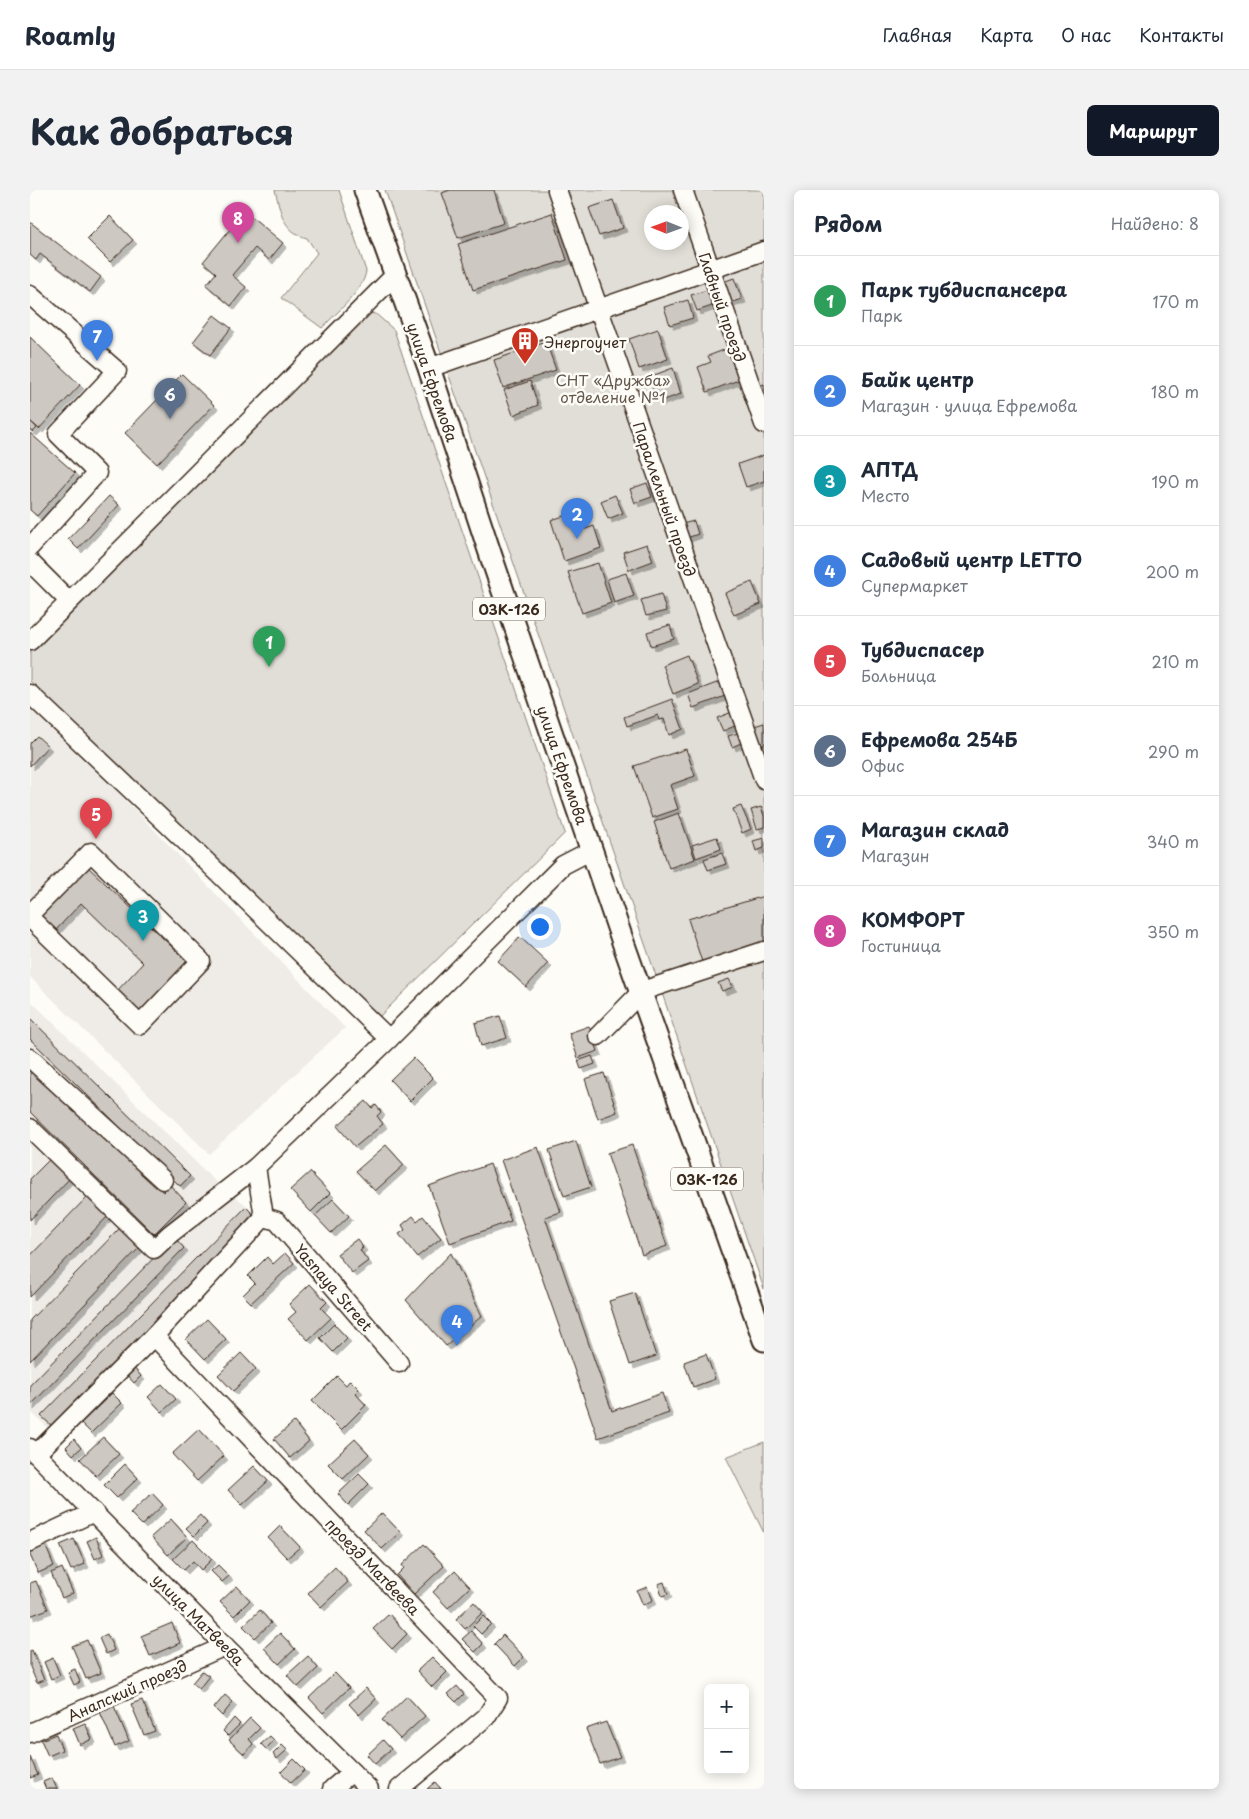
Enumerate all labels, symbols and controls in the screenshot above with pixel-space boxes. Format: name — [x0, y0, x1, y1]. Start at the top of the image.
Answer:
text: Roamly — [25, 17, 116, 53]
text: Главная — [883, 21, 952, 48]
text: Карта — [980, 21, 1033, 48]
text: О нас — [1061, 21, 1111, 48]
text: Контакты — [1139, 21, 1224, 48]
text: Как добраться — [30, 104, 294, 157]
button: Маршрут — [1087, 105, 1219, 156]
pin: 8 — [222, 202, 254, 243]
north arrow — [644, 205, 689, 250]
text: Рядом — [814, 207, 882, 239]
text: Найдено: 8 — [1111, 211, 1199, 235]
street label: Главный проезд — [693, 249, 753, 365]
text: Парк тубдиспансера — [861, 275, 1067, 303]
text: 1 — [826, 289, 834, 313]
text: 170 m — [1153, 289, 1199, 313]
text: Парк — [861, 303, 902, 327]
street label: улица Ефремова — [402, 319, 464, 445]
pin: 7 — [81, 320, 113, 361]
building icon: Энергоучет — [510, 326, 540, 365]
place label: Энергоучет — [544, 330, 627, 353]
text: Байк центр — [861, 365, 974, 393]
park label: СНТ «Дружба» отделение №1 — [556, 368, 671, 408]
pin: 6 — [154, 378, 186, 419]
text: 2 — [824, 379, 836, 403]
text: 180 m — [1151, 379, 1199, 403]
text: Магазин · улица Ефремова — [861, 393, 1077, 417]
street label: Параллельный проезд — [628, 418, 702, 580]
text: АПТД — [861, 455, 918, 483]
text: 3 — [825, 469, 835, 493]
text: 190 m — [1151, 469, 1199, 493]
text: Место — [861, 483, 910, 507]
pin: 2 — [561, 498, 593, 539]
text: Садовый центр LETTO — [861, 545, 1082, 573]
text: 4 — [825, 559, 835, 583]
text: 200 m — [1146, 559, 1199, 583]
text: Супермаркет — [861, 573, 968, 597]
road number: 03К-126 — [473, 598, 545, 620]
pin: 1 — [253, 626, 285, 667]
text: Тубдиспасер — [861, 635, 985, 663]
text: 5 — [825, 649, 835, 673]
text: 210 m — [1151, 649, 1199, 673]
text: Больница — [861, 663, 936, 687]
street label: улица Ефремова — [532, 702, 594, 828]
text: Ефремова 254Б — [861, 725, 1018, 753]
text: 6 — [824, 739, 836, 763]
text: 290 m — [1148, 739, 1199, 763]
text: Офис — [861, 753, 904, 777]
pin: 5 — [80, 798, 112, 839]
text: Магазин склад — [861, 815, 1009, 843]
text: 7 — [825, 829, 835, 853]
text: 340 m — [1147, 829, 1199, 853]
text: Магазин — [861, 843, 930, 867]
pin: 3 — [127, 900, 159, 941]
text: КОМФОРТ — [861, 905, 965, 933]
your location — [527, 914, 553, 940]
text: 8 — [825, 919, 835, 943]
text: 350 m — [1147, 919, 1199, 943]
text: Гостиница — [861, 933, 941, 957]
road number: 03К-126 — [671, 1168, 743, 1191]
street label: Yasnaya Street — [289, 1238, 379, 1336]
pin: 4 — [441, 1305, 473, 1346]
street label: проезд Матвеева — [320, 1512, 426, 1620]
street label: улица Матвеева — [148, 1568, 251, 1671]
street label: Анапский проезд — [63, 1653, 191, 1727]
map controls — [704, 1684, 749, 1774]
button: + — [704, 1684, 749, 1729]
button: − — [704, 1729, 749, 1774]

